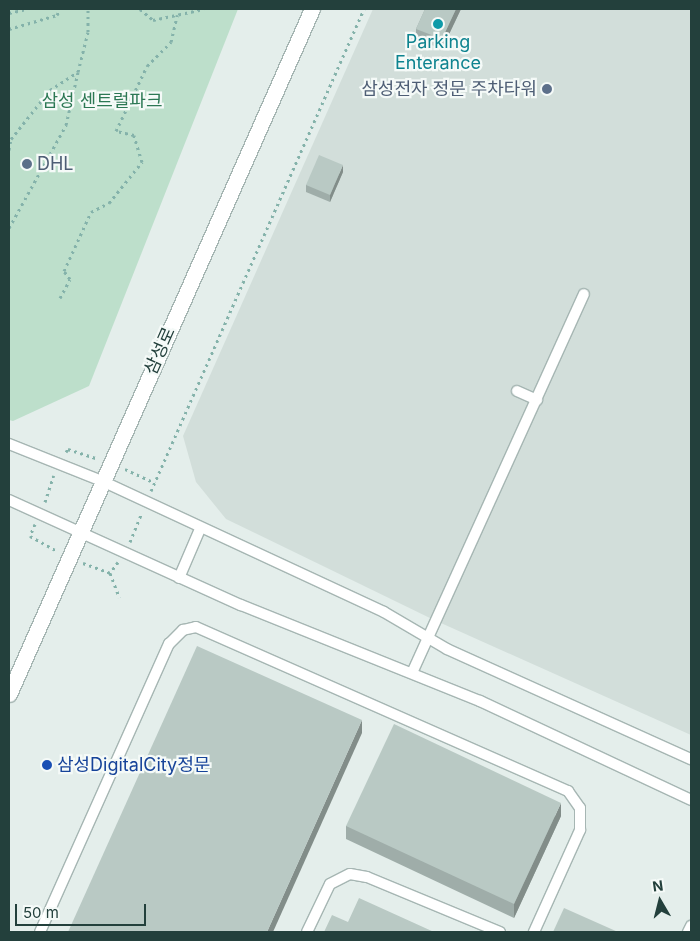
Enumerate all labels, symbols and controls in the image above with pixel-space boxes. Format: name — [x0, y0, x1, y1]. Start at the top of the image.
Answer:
marker: Parking Enterance — [432, 18, 444, 30]
place label: Parking Enterance — [395, 32, 481, 74]
place label: 삼성전자 정문 주차타워 — [361, 78, 537, 100]
marker: 삼성전자 정문 주차타워 — [541, 83, 553, 95]
park label: 삼성 센트럴파크 — [42, 90, 162, 112]
place label: DHL — [37, 153, 74, 175]
marker: DHL — [21, 158, 33, 170]
street label: 삼성로 — [140, 324, 180, 378]
place label: 삼성DigitalCity정문 — [57, 754, 210, 776]
marker: 삼성DigitalCity정문 — [41, 759, 53, 771]
north arrow — [635, 876, 685, 926]
text: N — [651, 876, 664, 895]
scale bar — [18, 894, 149, 926]
text: 50 m — [23, 903, 59, 922]

